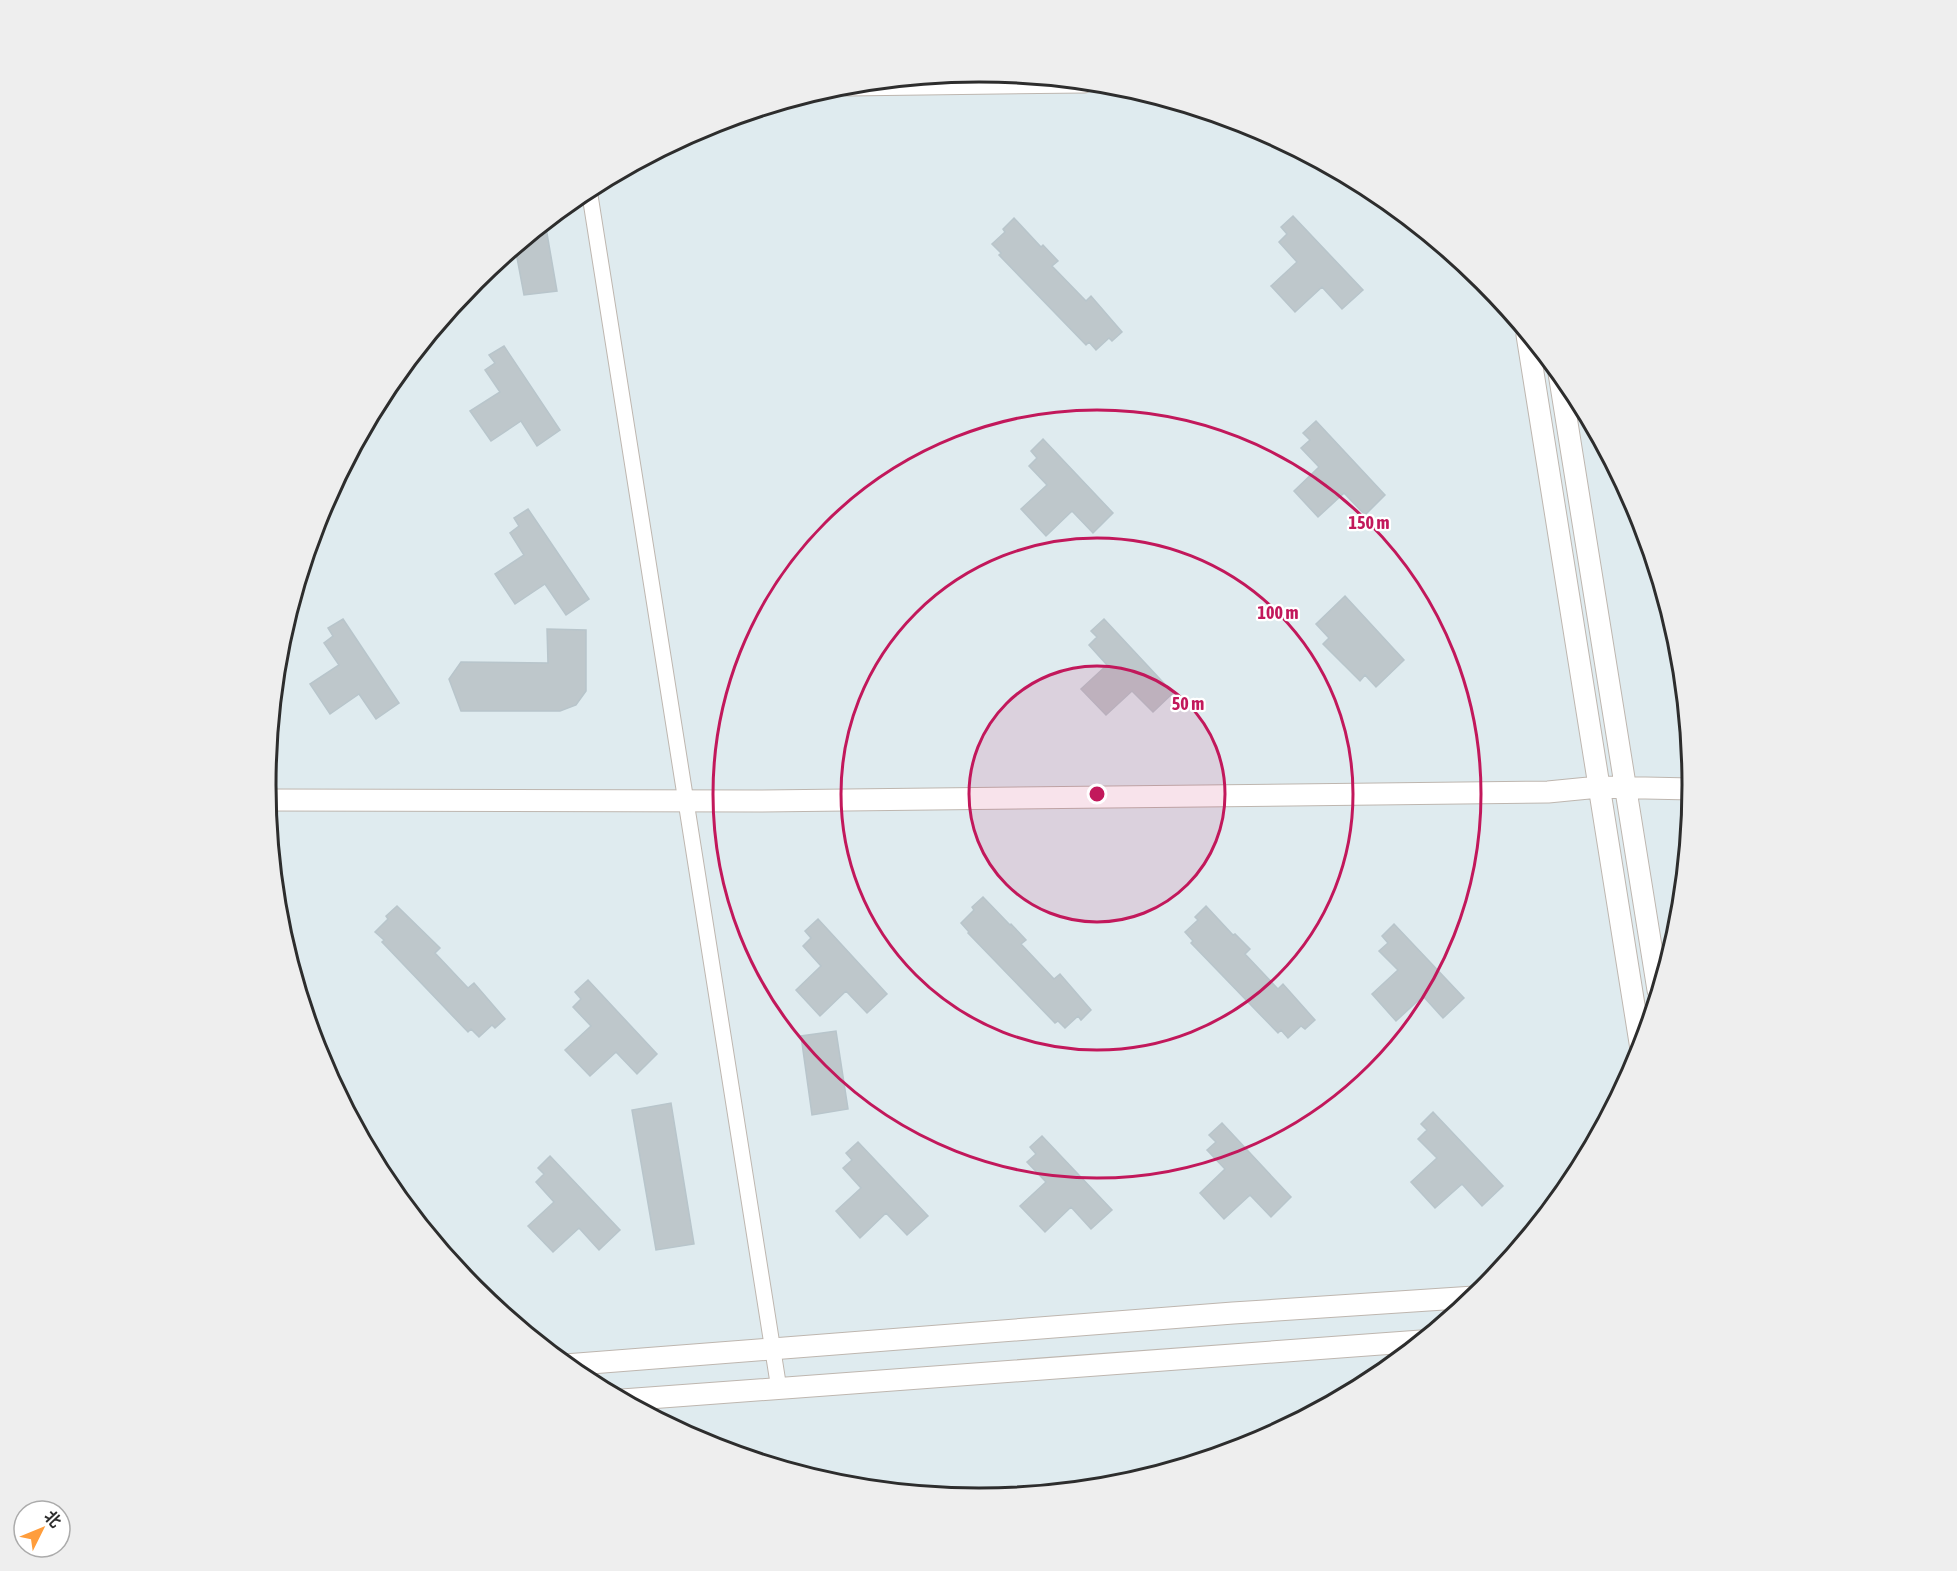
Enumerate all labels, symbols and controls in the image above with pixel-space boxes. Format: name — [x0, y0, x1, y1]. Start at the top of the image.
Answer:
text: 150 m — [1349, 512, 1389, 533]
text: 100 m — [1258, 602, 1298, 623]
text: 50 m — [1172, 693, 1204, 714]
centre of rings — [1087, 784, 1107, 804]
north arrow — [12, 1499, 72, 1559]
text: 北 — [41, 1507, 65, 1531]

